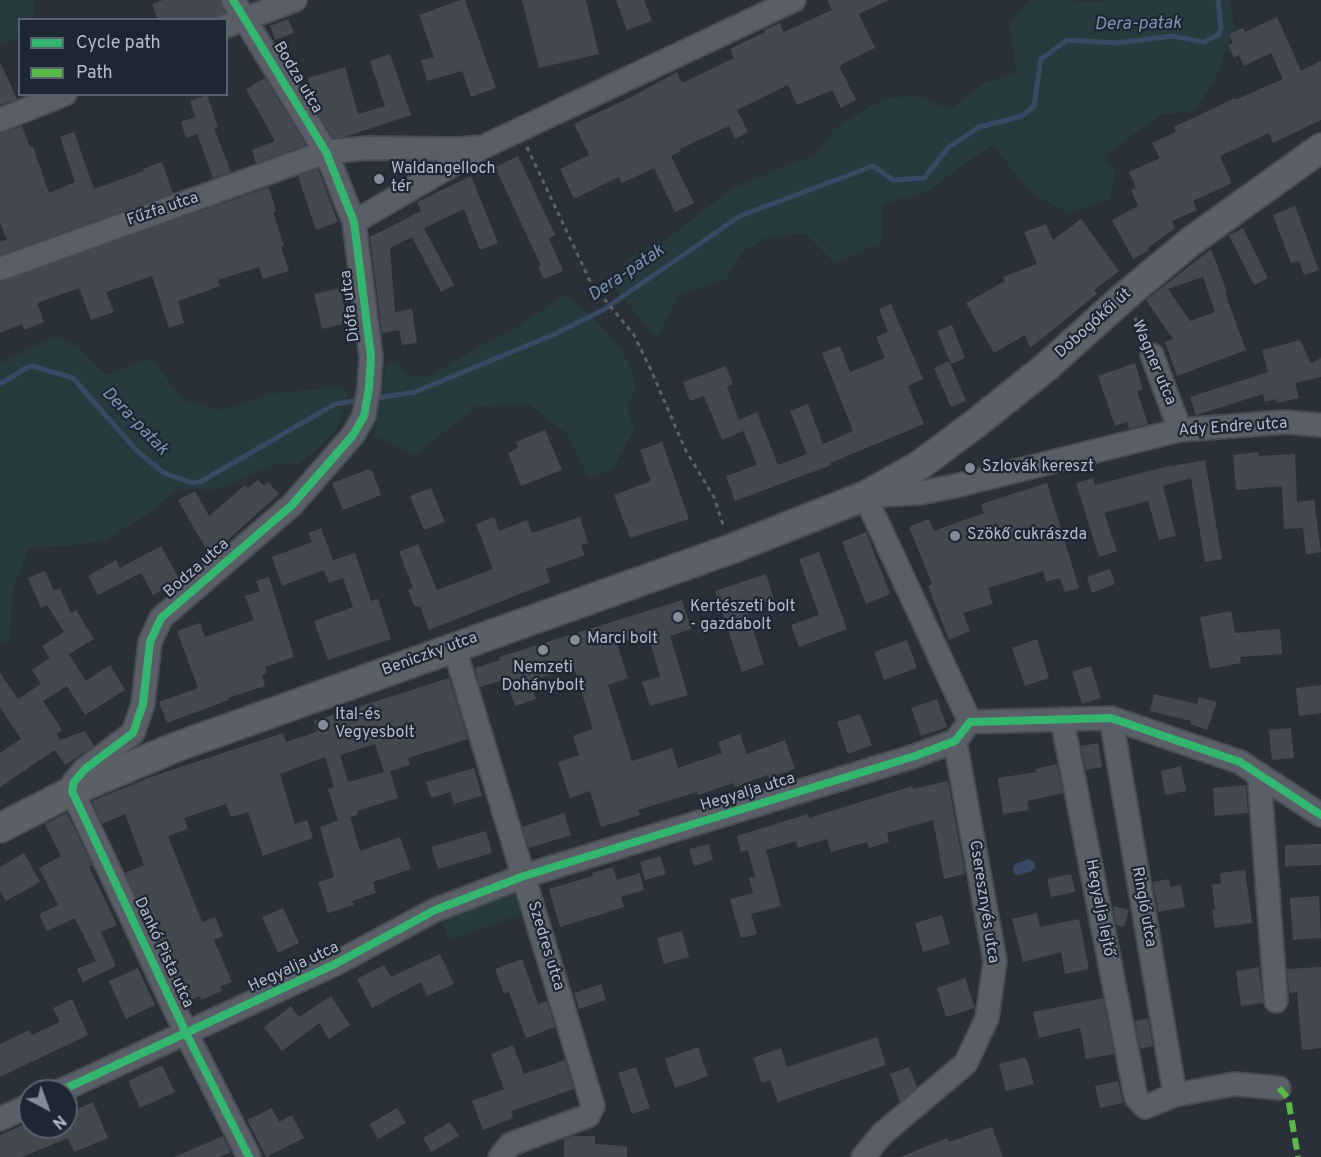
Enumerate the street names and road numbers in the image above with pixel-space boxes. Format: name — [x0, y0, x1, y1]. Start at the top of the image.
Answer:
street label: Bodza utca — [268, 39, 326, 117]
street label: Fűzfa utca — [125, 189, 201, 231]
street label: Diófa utca — [337, 269, 365, 343]
street label: Dobogókői út — [1052, 285, 1136, 363]
street label: Wagner utca — [1127, 318, 1179, 408]
street label: Ady Endre utca — [1178, 415, 1288, 441]
street label: Bodza utca — [160, 535, 234, 603]
street label: Beniczky utca — [380, 629, 480, 681]
street label: Hegyalja utca — [698, 770, 798, 816]
street label: Cseresznyés utca — [964, 839, 1002, 965]
street label: Hegyalja lejtő — [1080, 858, 1118, 958]
street label: Ringló utca — [1127, 865, 1159, 949]
street label: Dankó Pista utca — [129, 895, 197, 1011]
street label: Szedres utca — [522, 899, 568, 993]
street label: Hegyalja utca — [246, 939, 342, 997]

